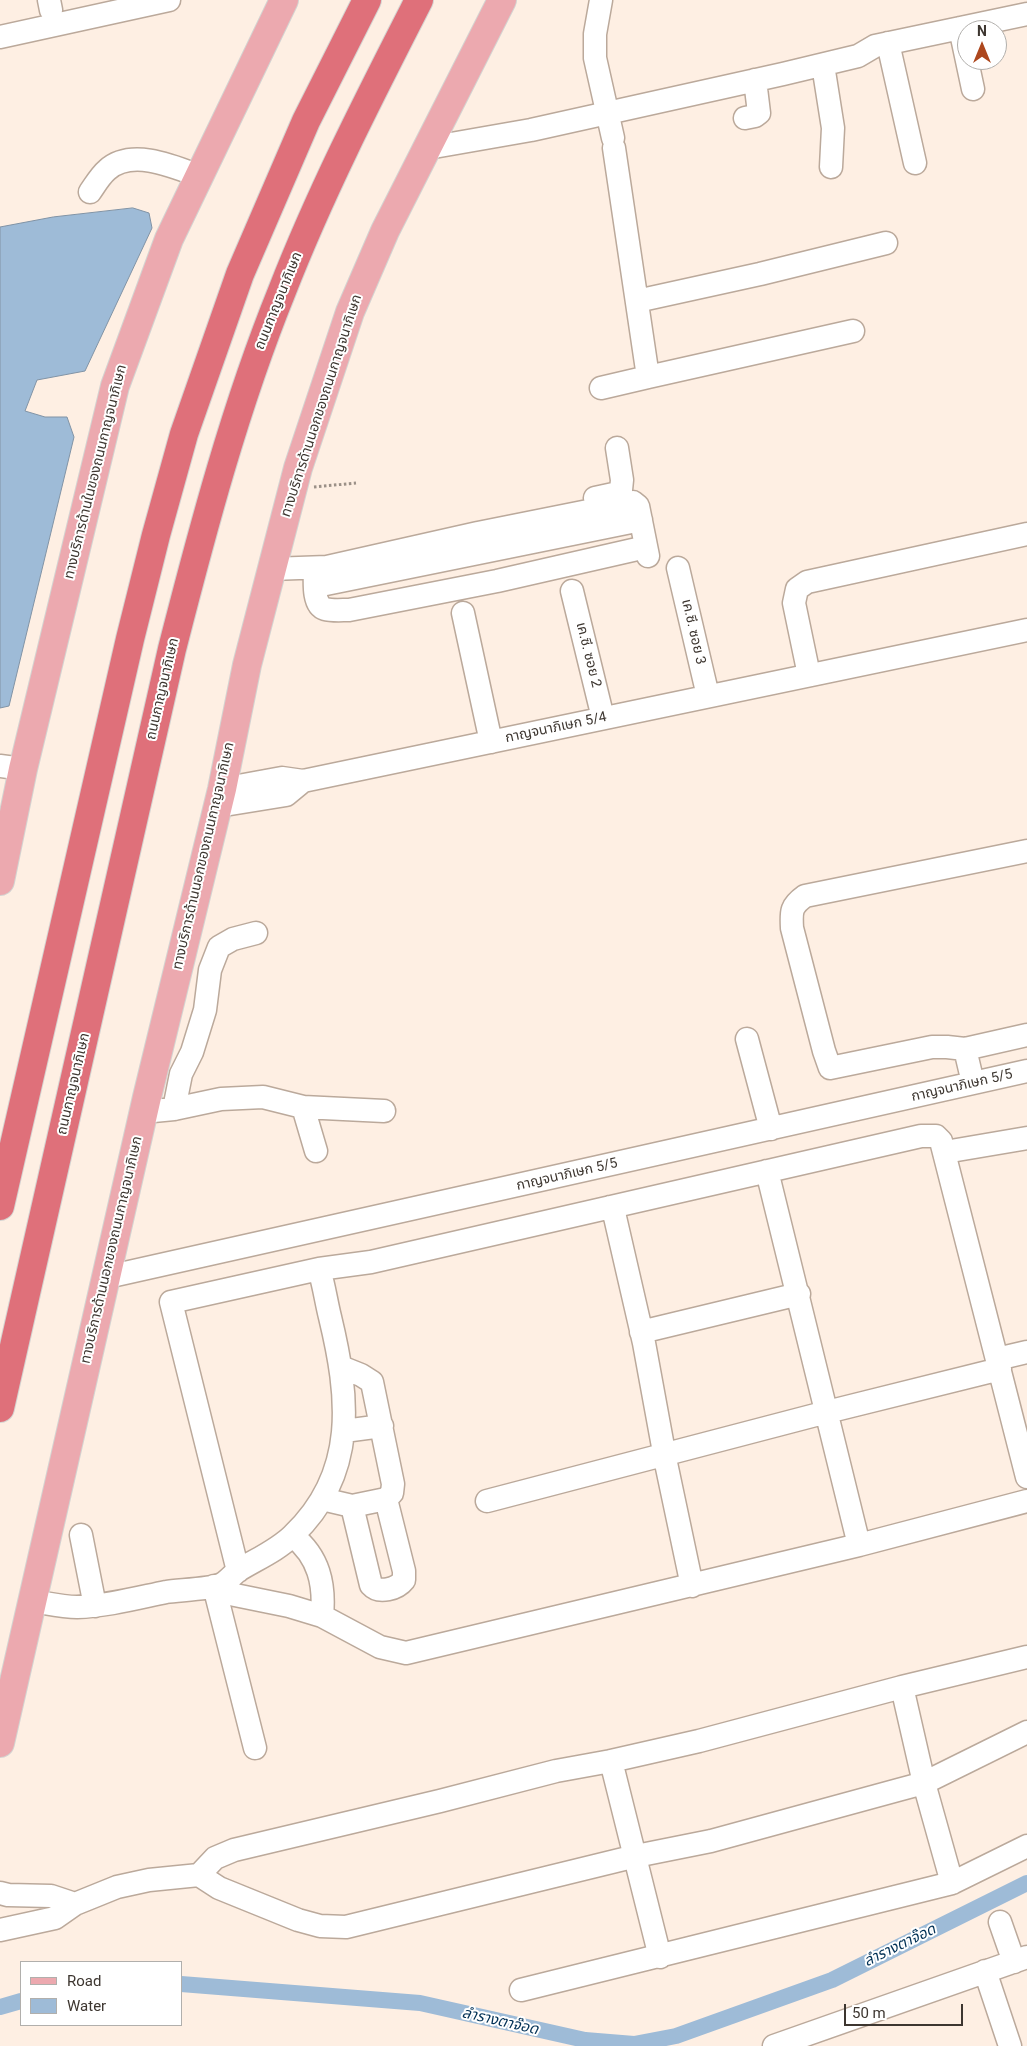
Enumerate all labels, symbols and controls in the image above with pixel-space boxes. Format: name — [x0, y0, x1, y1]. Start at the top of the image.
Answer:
north arrow — [957, 20, 1007, 70]
text: N — [977, 23, 987, 39]
street label: ถนนกาญจนาภิเษก — [252, 250, 306, 352]
street label: ทางบริการด้านนอกของถนนกาญจนาภิเษก — [278, 293, 366, 519]
street label: ทางบริการด้านในของถนนกาญจนาภิเษก — [61, 363, 131, 581]
street label: เค.ซี. ซอย 3 — [677, 598, 709, 666]
street label: เค.ซี. ซอย 2 — [572, 621, 604, 689]
street label: ถนนกาญจนาภิเษก — [143, 636, 183, 742]
street label: กาญจนาภิเษก 5/4 — [504, 709, 608, 747]
street label: ทางบริการด้านนอกของถนนกาญจนาภิเษก — [170, 741, 238, 971]
street label: ถนนกาญจนาภิเษก — [54, 1031, 94, 1137]
street label: กาญจนาภิเษก 5/5 — [910, 1066, 1014, 1106]
street label: ทางบริการด้านนอกของถนนกาญจนาภิเษก — [78, 1135, 146, 1365]
street label: กาญจนาภิเษก 5/5 — [515, 1155, 619, 1195]
water label: ลำรางตาจ๊อด — [861, 1921, 939, 1971]
legend — [20, 1961, 182, 2026]
text: Road — [67, 1972, 101, 1990]
scale bar — [847, 1994, 966, 2026]
text: Water — [67, 1997, 106, 2015]
text: 50 m — [852, 2004, 886, 2022]
water label: ลำรางตาจ๊อด — [460, 2005, 540, 2039]

